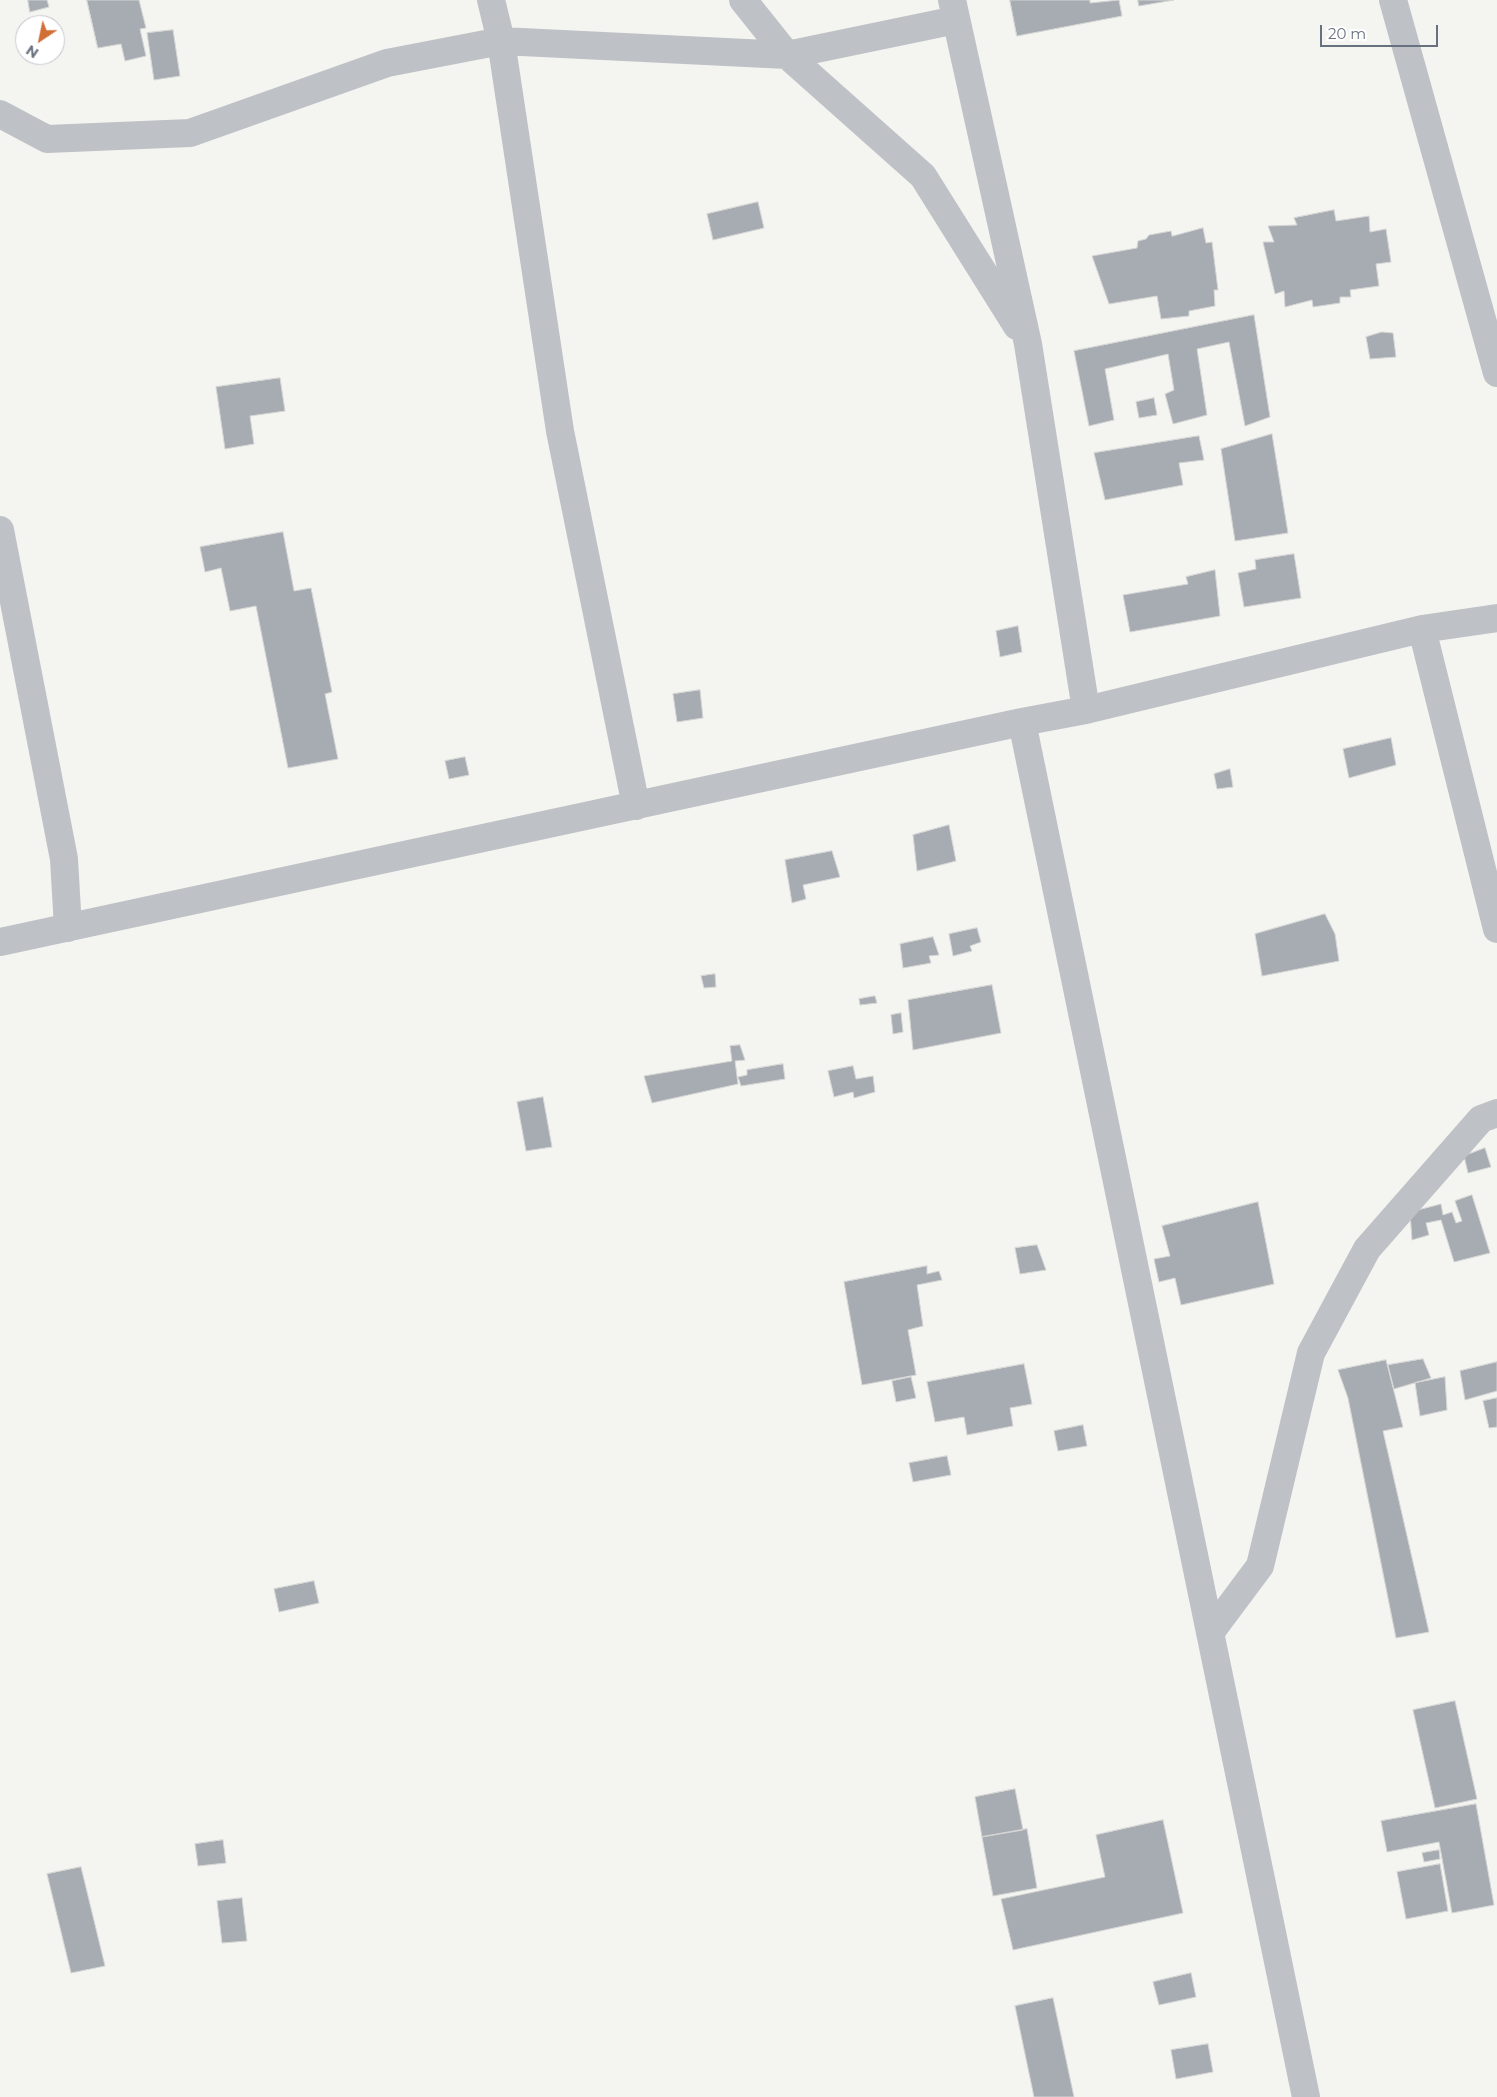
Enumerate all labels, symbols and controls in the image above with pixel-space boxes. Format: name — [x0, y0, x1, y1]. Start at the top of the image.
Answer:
north arrow — [15, 15, 65, 65]
scale bar — [1322, 15, 1440, 47]
text: 20 m — [1328, 24, 1366, 43]
text: N — [22, 41, 42, 62]

